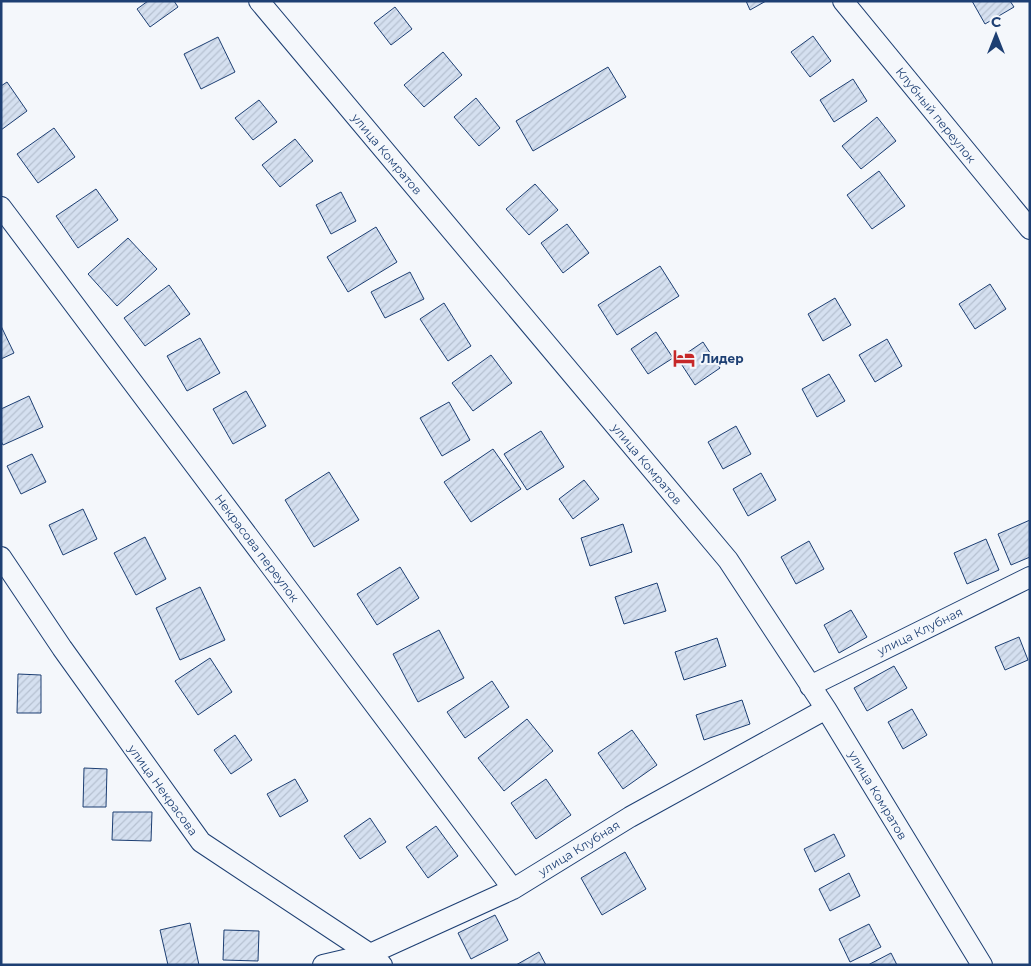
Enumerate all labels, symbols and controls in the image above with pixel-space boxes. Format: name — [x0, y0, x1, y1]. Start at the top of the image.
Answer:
north arrow — [971, 10, 1021, 60]
text: С — [991, 13, 1001, 31]
street label: Клубный переулок — [893, 64, 979, 166]
street label: улица Комратов — [348, 110, 425, 198]
hotel icon: Лидер — [671, 345, 697, 371]
place label: Лидер — [701, 351, 744, 366]
street label: улица Комратов — [608, 420, 685, 508]
street label: Некрасова переулок — [212, 491, 302, 605]
street label: улица Клубная — [874, 604, 965, 659]
street label: улица Некрасова — [124, 741, 201, 838]
street label: улица Комратов — [845, 747, 911, 842]
street label: улица Клубная — [535, 817, 623, 880]

